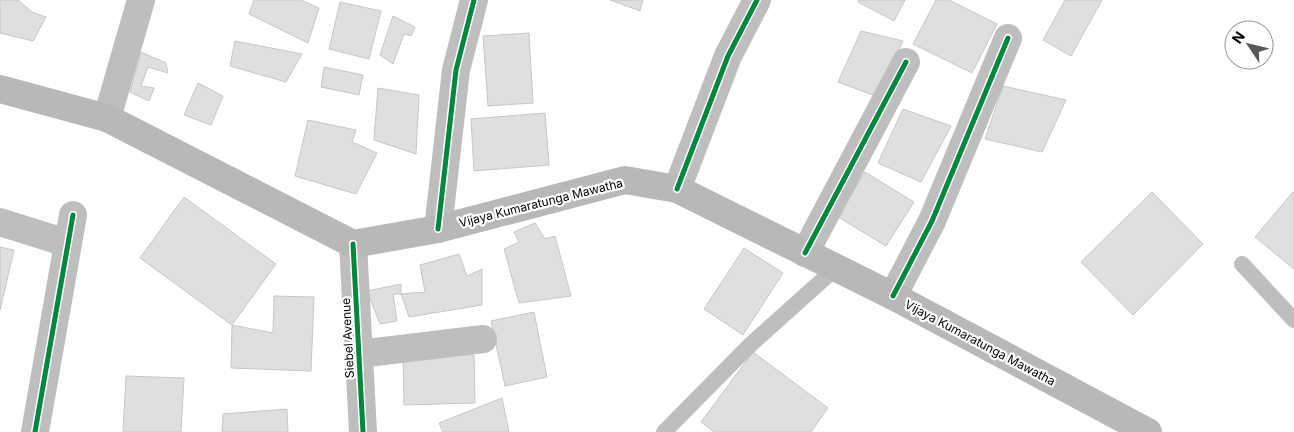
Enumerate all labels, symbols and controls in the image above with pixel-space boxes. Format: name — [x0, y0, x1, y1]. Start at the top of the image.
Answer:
north arrow — [1224, 20, 1274, 70]
text: N — [1228, 28, 1248, 47]
street label: Vijaya Kumaratunga Mawatha — [457, 175, 624, 230]
street label: Vijaya Kumaratunga Mawatha — [902, 296, 1058, 389]
street label: Siebel Avenue — [338, 297, 357, 379]

